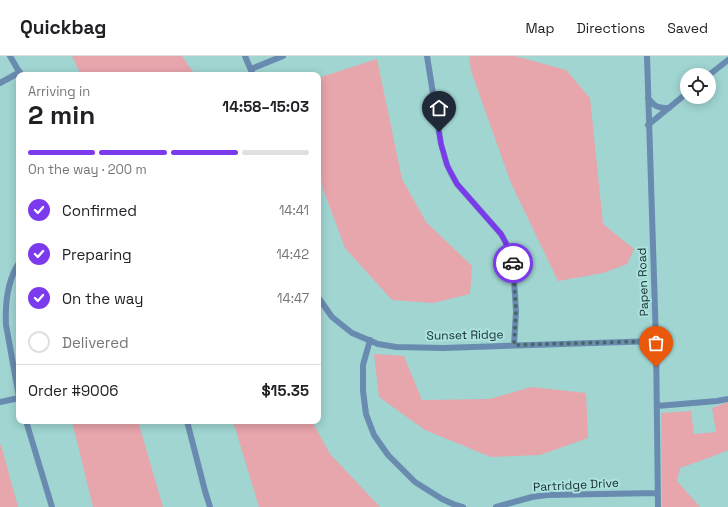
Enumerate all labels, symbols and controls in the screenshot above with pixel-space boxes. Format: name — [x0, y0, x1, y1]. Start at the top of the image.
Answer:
text: Quickbag — [20, 15, 107, 40]
text: Map — [525, 19, 555, 37]
text: Directions — [577, 19, 645, 37]
text: Saved — [667, 19, 708, 37]
map controls — [680, 68, 716, 104]
button: locate — [680, 68, 716, 104]
text: Arriving in — [28, 83, 90, 100]
pin — [422, 91, 456, 132]
text: 14:58–15:03 — [222, 97, 309, 116]
icon: home — [428, 97, 450, 119]
text: 2 min — [28, 98, 95, 132]
text: On the way · 200 m — [28, 161, 147, 178]
icon: check — [28, 199, 50, 221]
text: Confirmed — [62, 201, 137, 220]
text: 14:41 — [279, 202, 309, 219]
icon: check — [28, 243, 50, 265]
courier — [493, 243, 533, 283]
text: Preparing — [62, 245, 132, 264]
text: 14:42 — [276, 246, 309, 263]
street label: Papen Road — [634, 247, 652, 317]
icon: car — [502, 252, 524, 274]
icon: check — [28, 287, 50, 309]
text: On the way — [62, 289, 143, 308]
text: 14:47 — [277, 290, 309, 307]
street label: Sunset Ridge — [426, 326, 504, 344]
pin — [639, 326, 673, 367]
icon: bag — [645, 332, 667, 354]
text: Delivered — [62, 333, 129, 352]
text: Order #9006 — [28, 381, 118, 400]
text: $15.35 — [262, 381, 309, 400]
street label: Partridge Drive — [533, 475, 619, 495]

